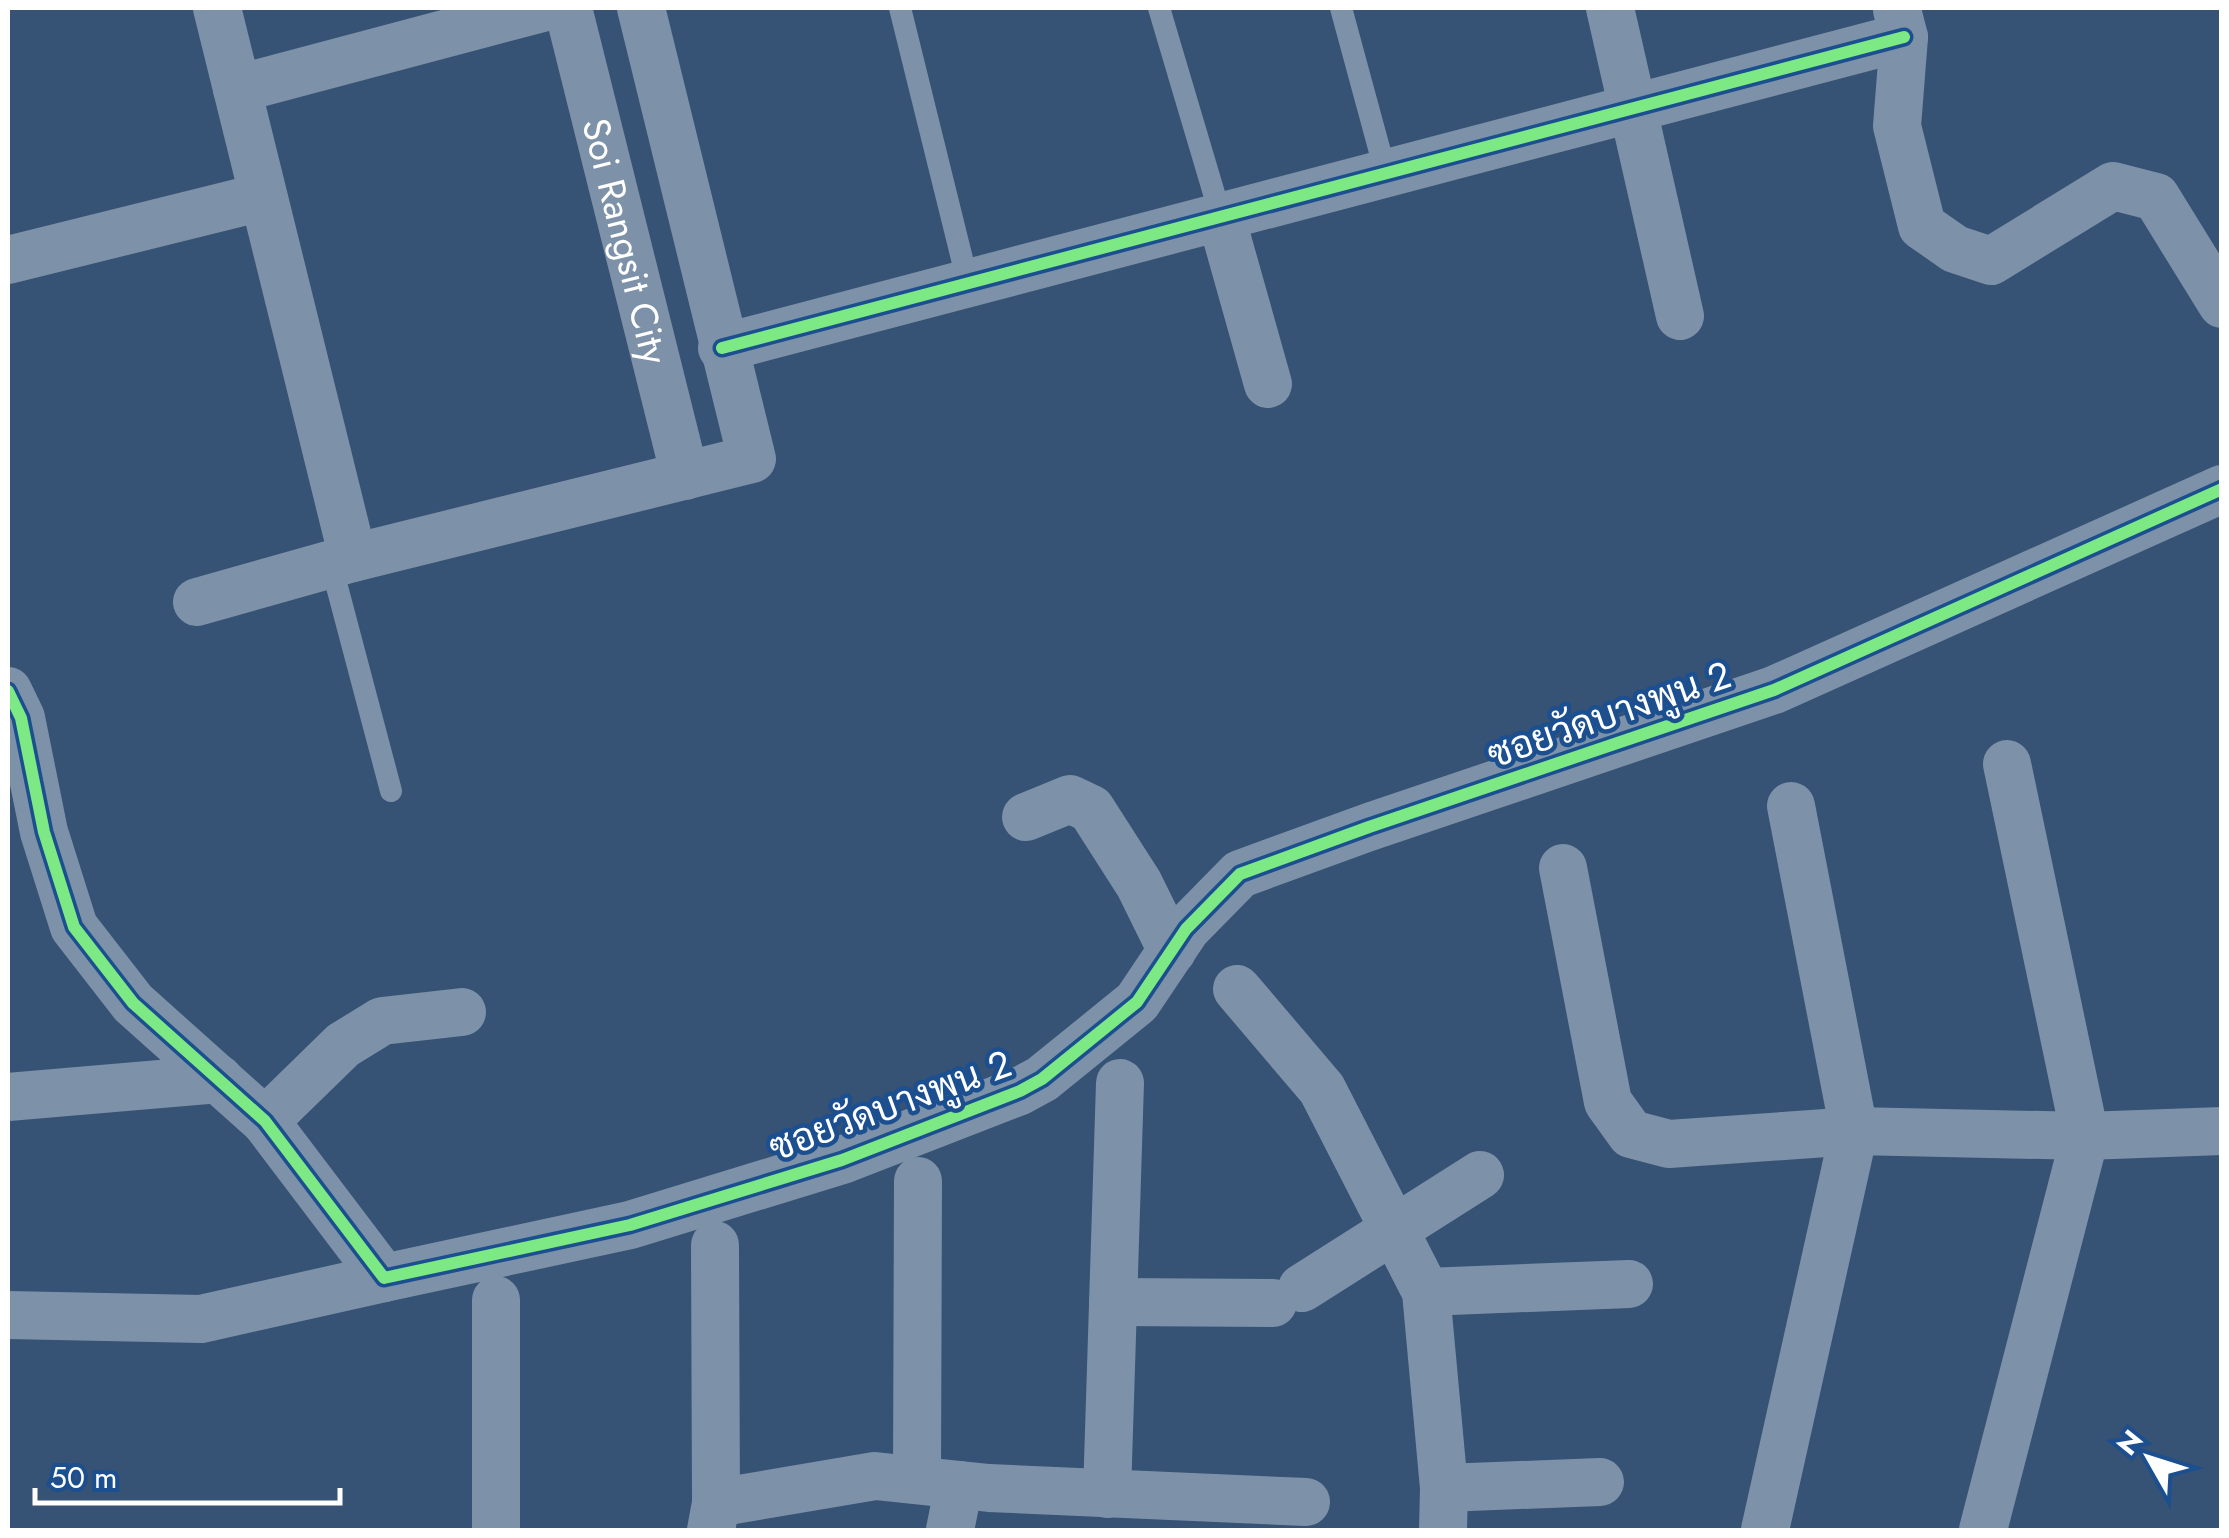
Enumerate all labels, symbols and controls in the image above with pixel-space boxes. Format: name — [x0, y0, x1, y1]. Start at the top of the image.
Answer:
street label: Soi Rangsit City — [569, 112, 683, 370]
street label: ซอยวัดบางพูน 2 — [1480, 647, 1738, 781]
street label: ซอยวัดบางพูน 2 — [761, 1036, 1019, 1174]
north arrow — [2099, 1408, 2199, 1508]
text: N — [2107, 1421, 2153, 1464]
scale bar — [35, 1443, 340, 1505]
text: 50 m — [50, 1456, 117, 1499]

